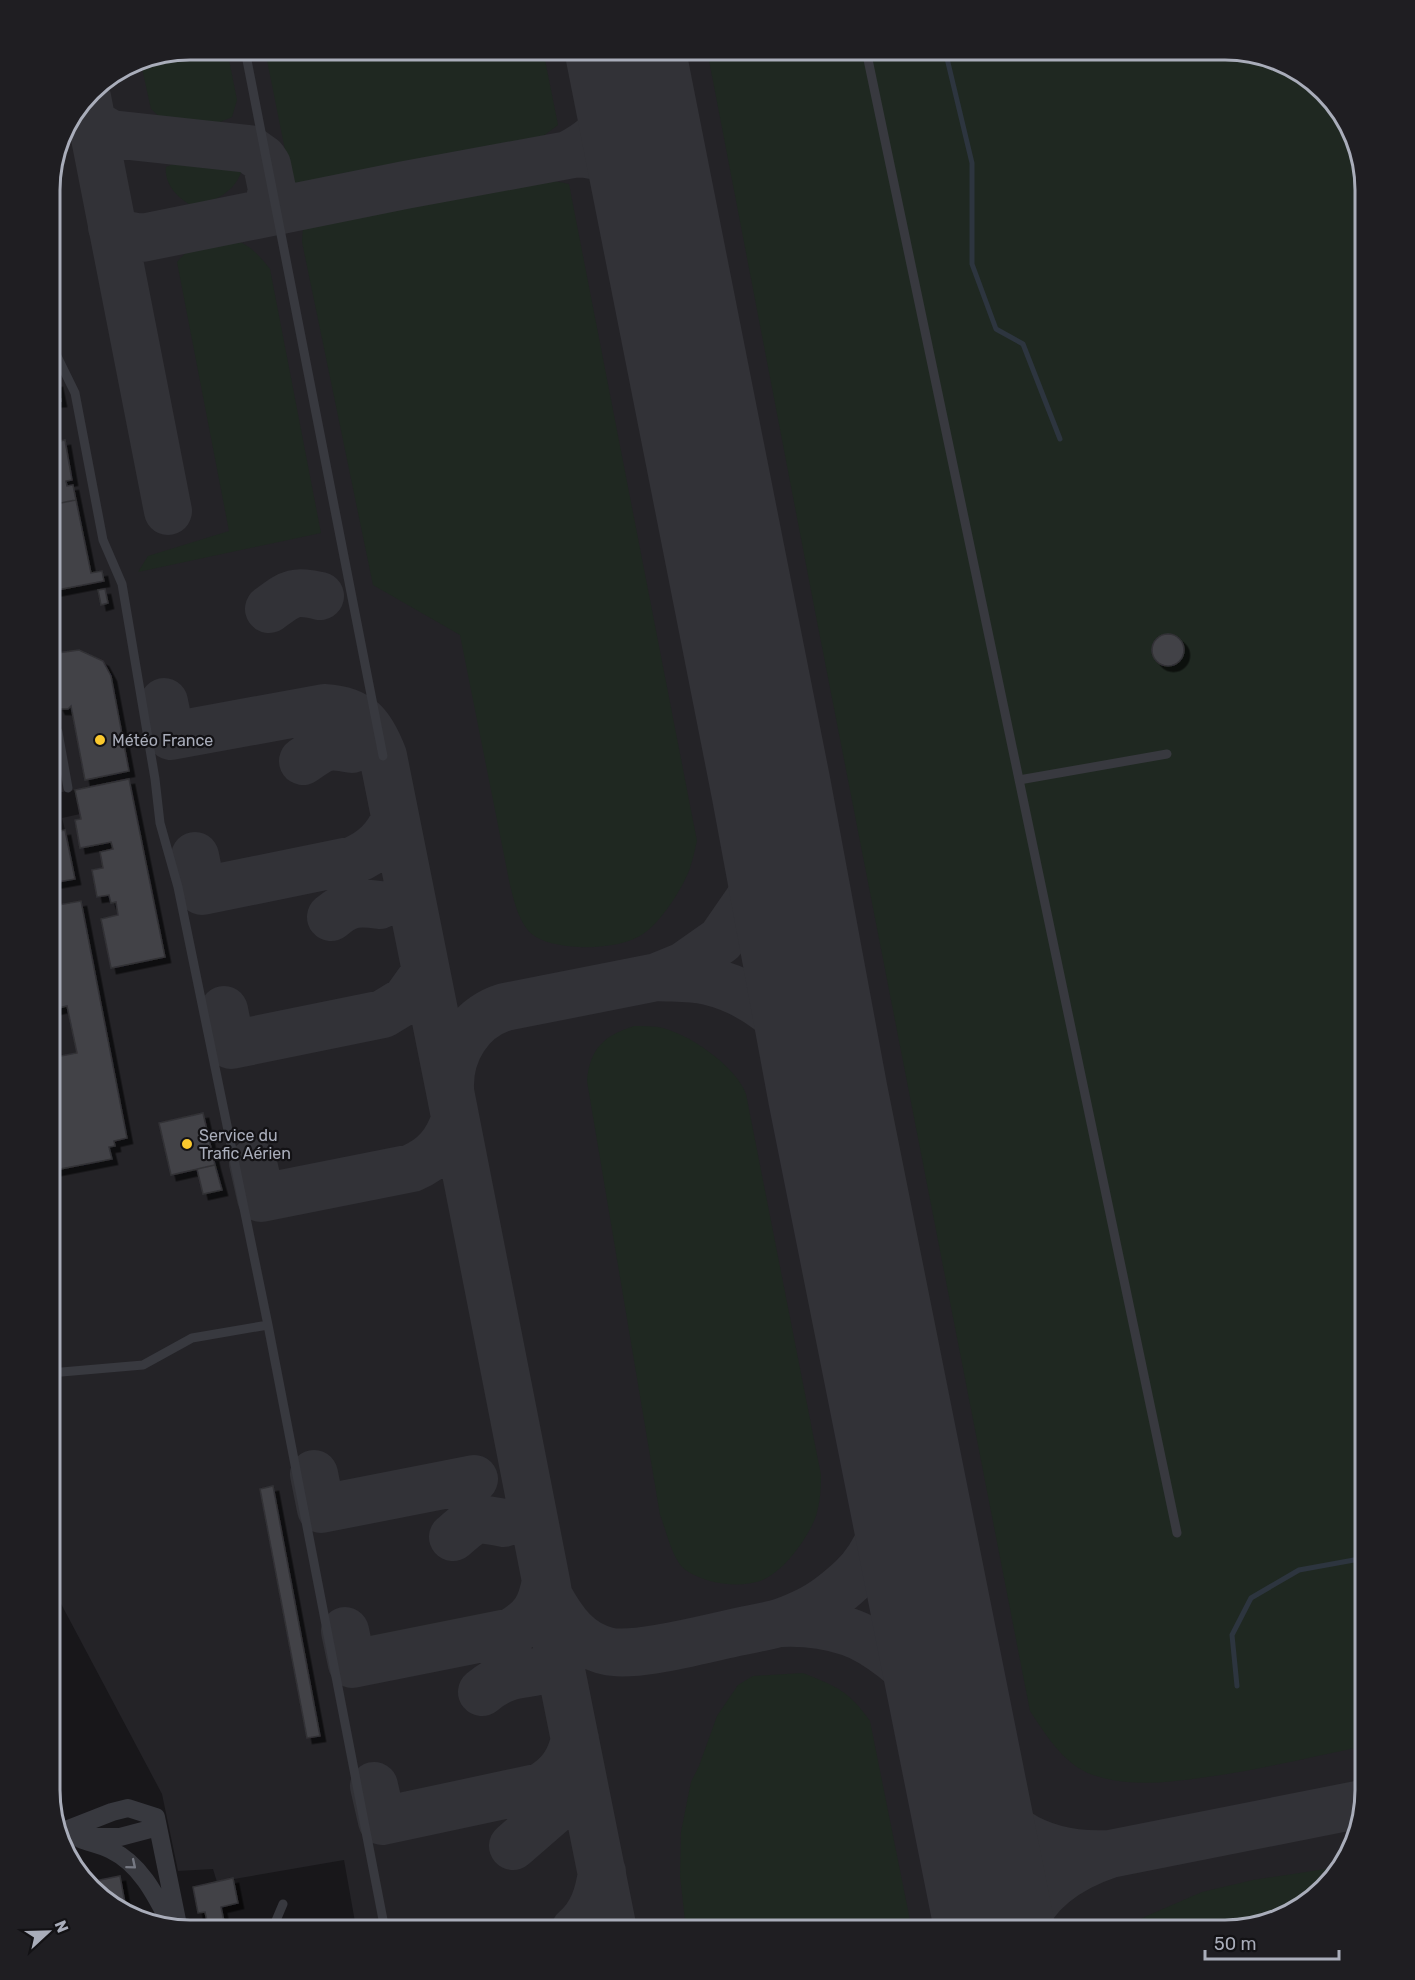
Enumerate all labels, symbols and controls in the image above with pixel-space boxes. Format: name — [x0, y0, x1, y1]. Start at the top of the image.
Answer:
place label: Météo France — [112, 731, 213, 750]
marker: Météo France — [93, 733, 107, 747]
place label: Service du Trafic Aérien — [199, 1126, 291, 1163]
marker: Service du Trafic Aérien — [180, 1137, 194, 1151]
one-way arrow — [125, 1857, 136, 1868]
north arrow — [18, 1902, 78, 1962]
text: N — [50, 1918, 72, 1935]
scale bar — [1205, 1923, 1338, 1961]
text: 50 m — [1214, 1933, 1257, 1955]

